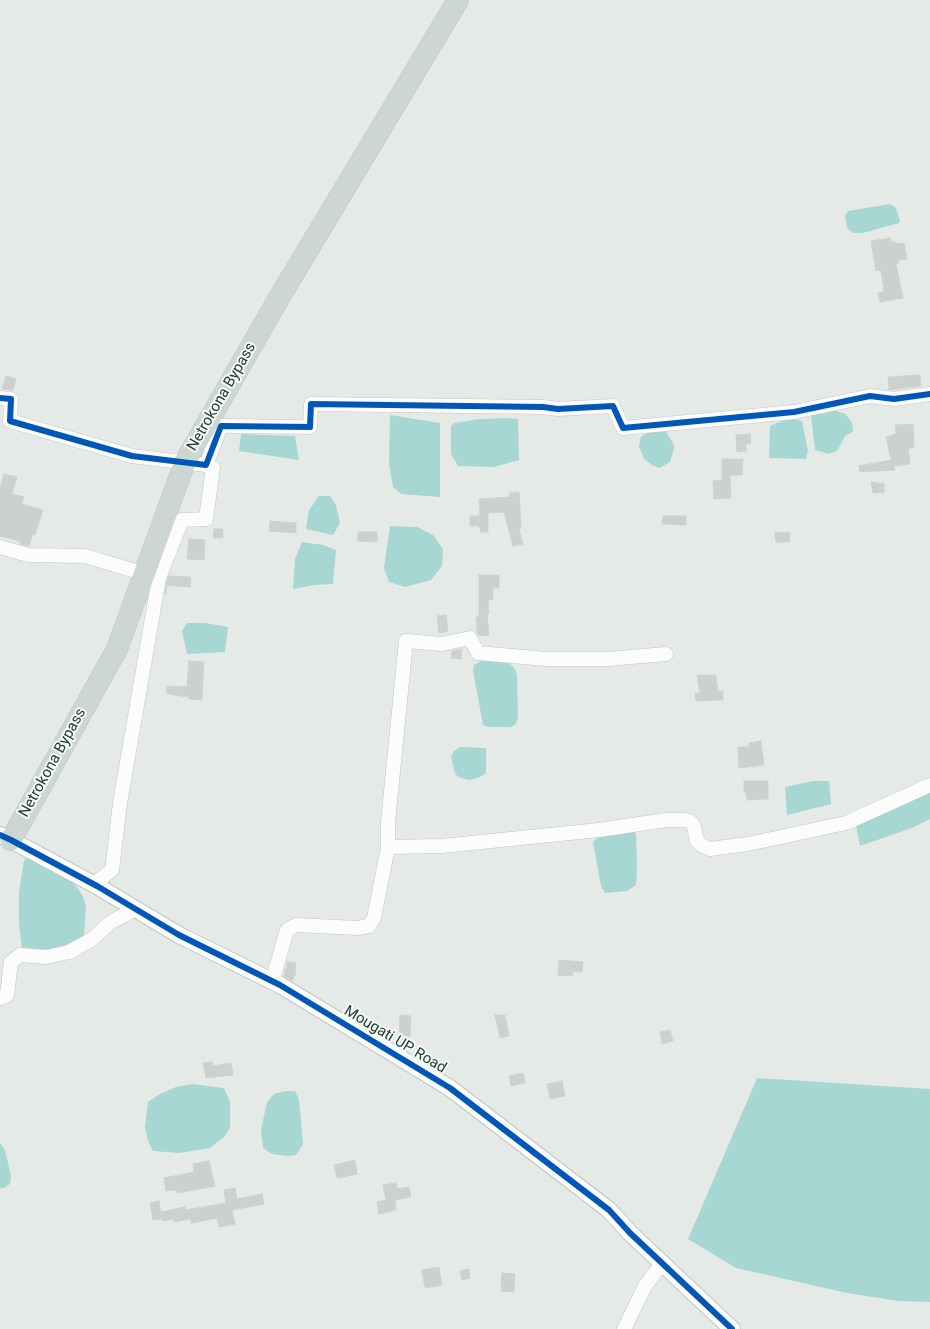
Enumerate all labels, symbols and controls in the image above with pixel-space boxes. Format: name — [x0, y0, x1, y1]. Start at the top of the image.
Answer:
street label: Netrokona Bypass — [184, 340, 260, 454]
street label: Netrokona Bypass — [16, 705, 90, 821]
street label: Mougati UP Road — [341, 1002, 449, 1078]

